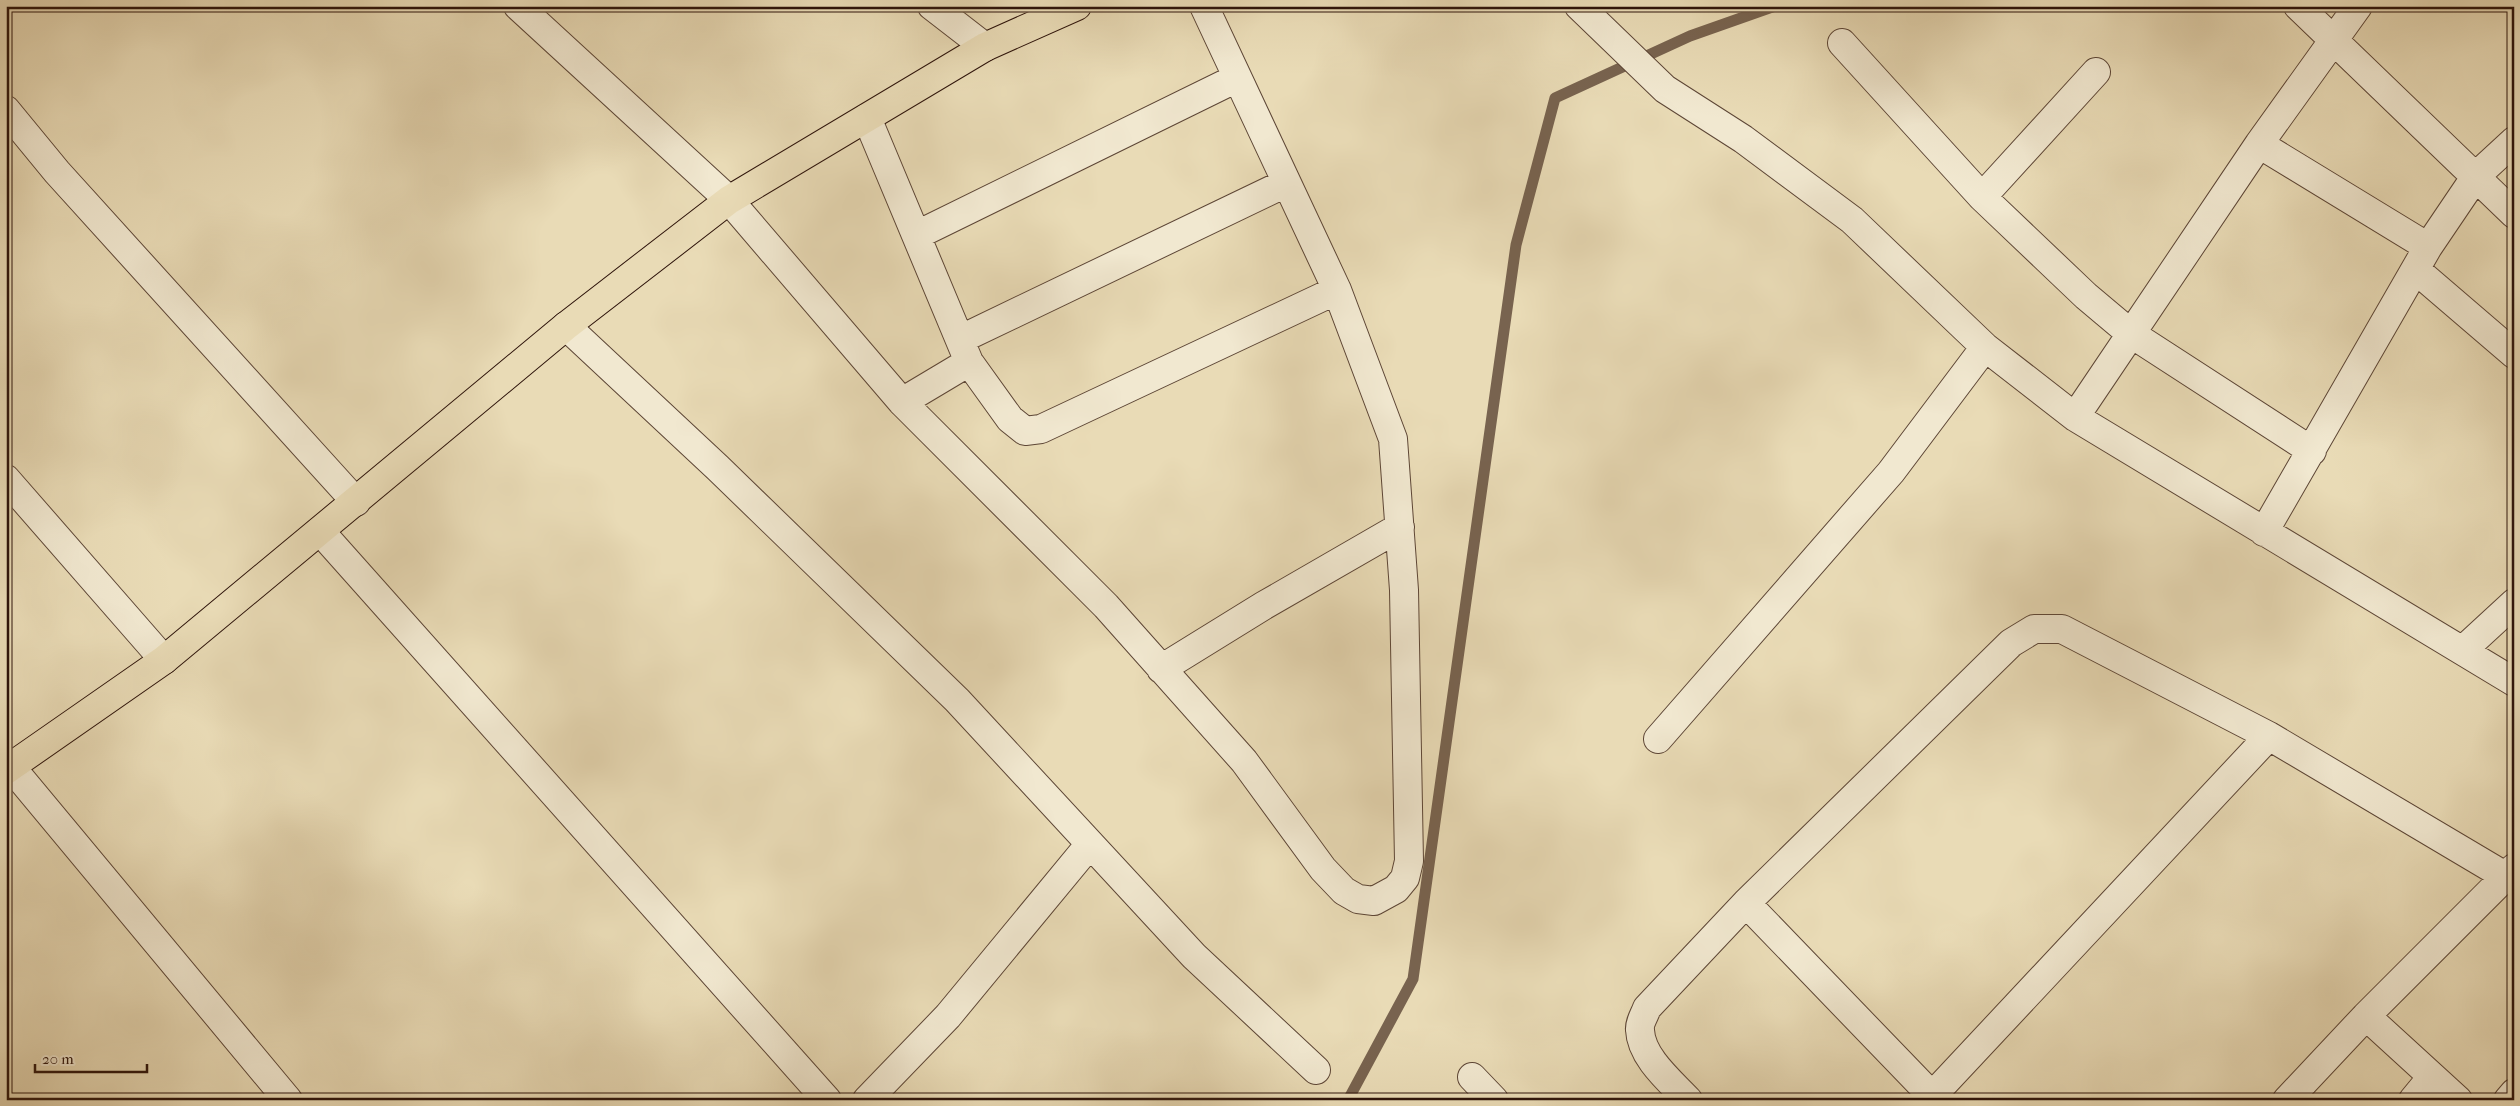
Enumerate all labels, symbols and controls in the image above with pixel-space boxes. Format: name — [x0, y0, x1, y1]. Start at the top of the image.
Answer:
scale bar — [35, 1041, 148, 1073]
text: 20 m — [42, 1050, 74, 1068]

